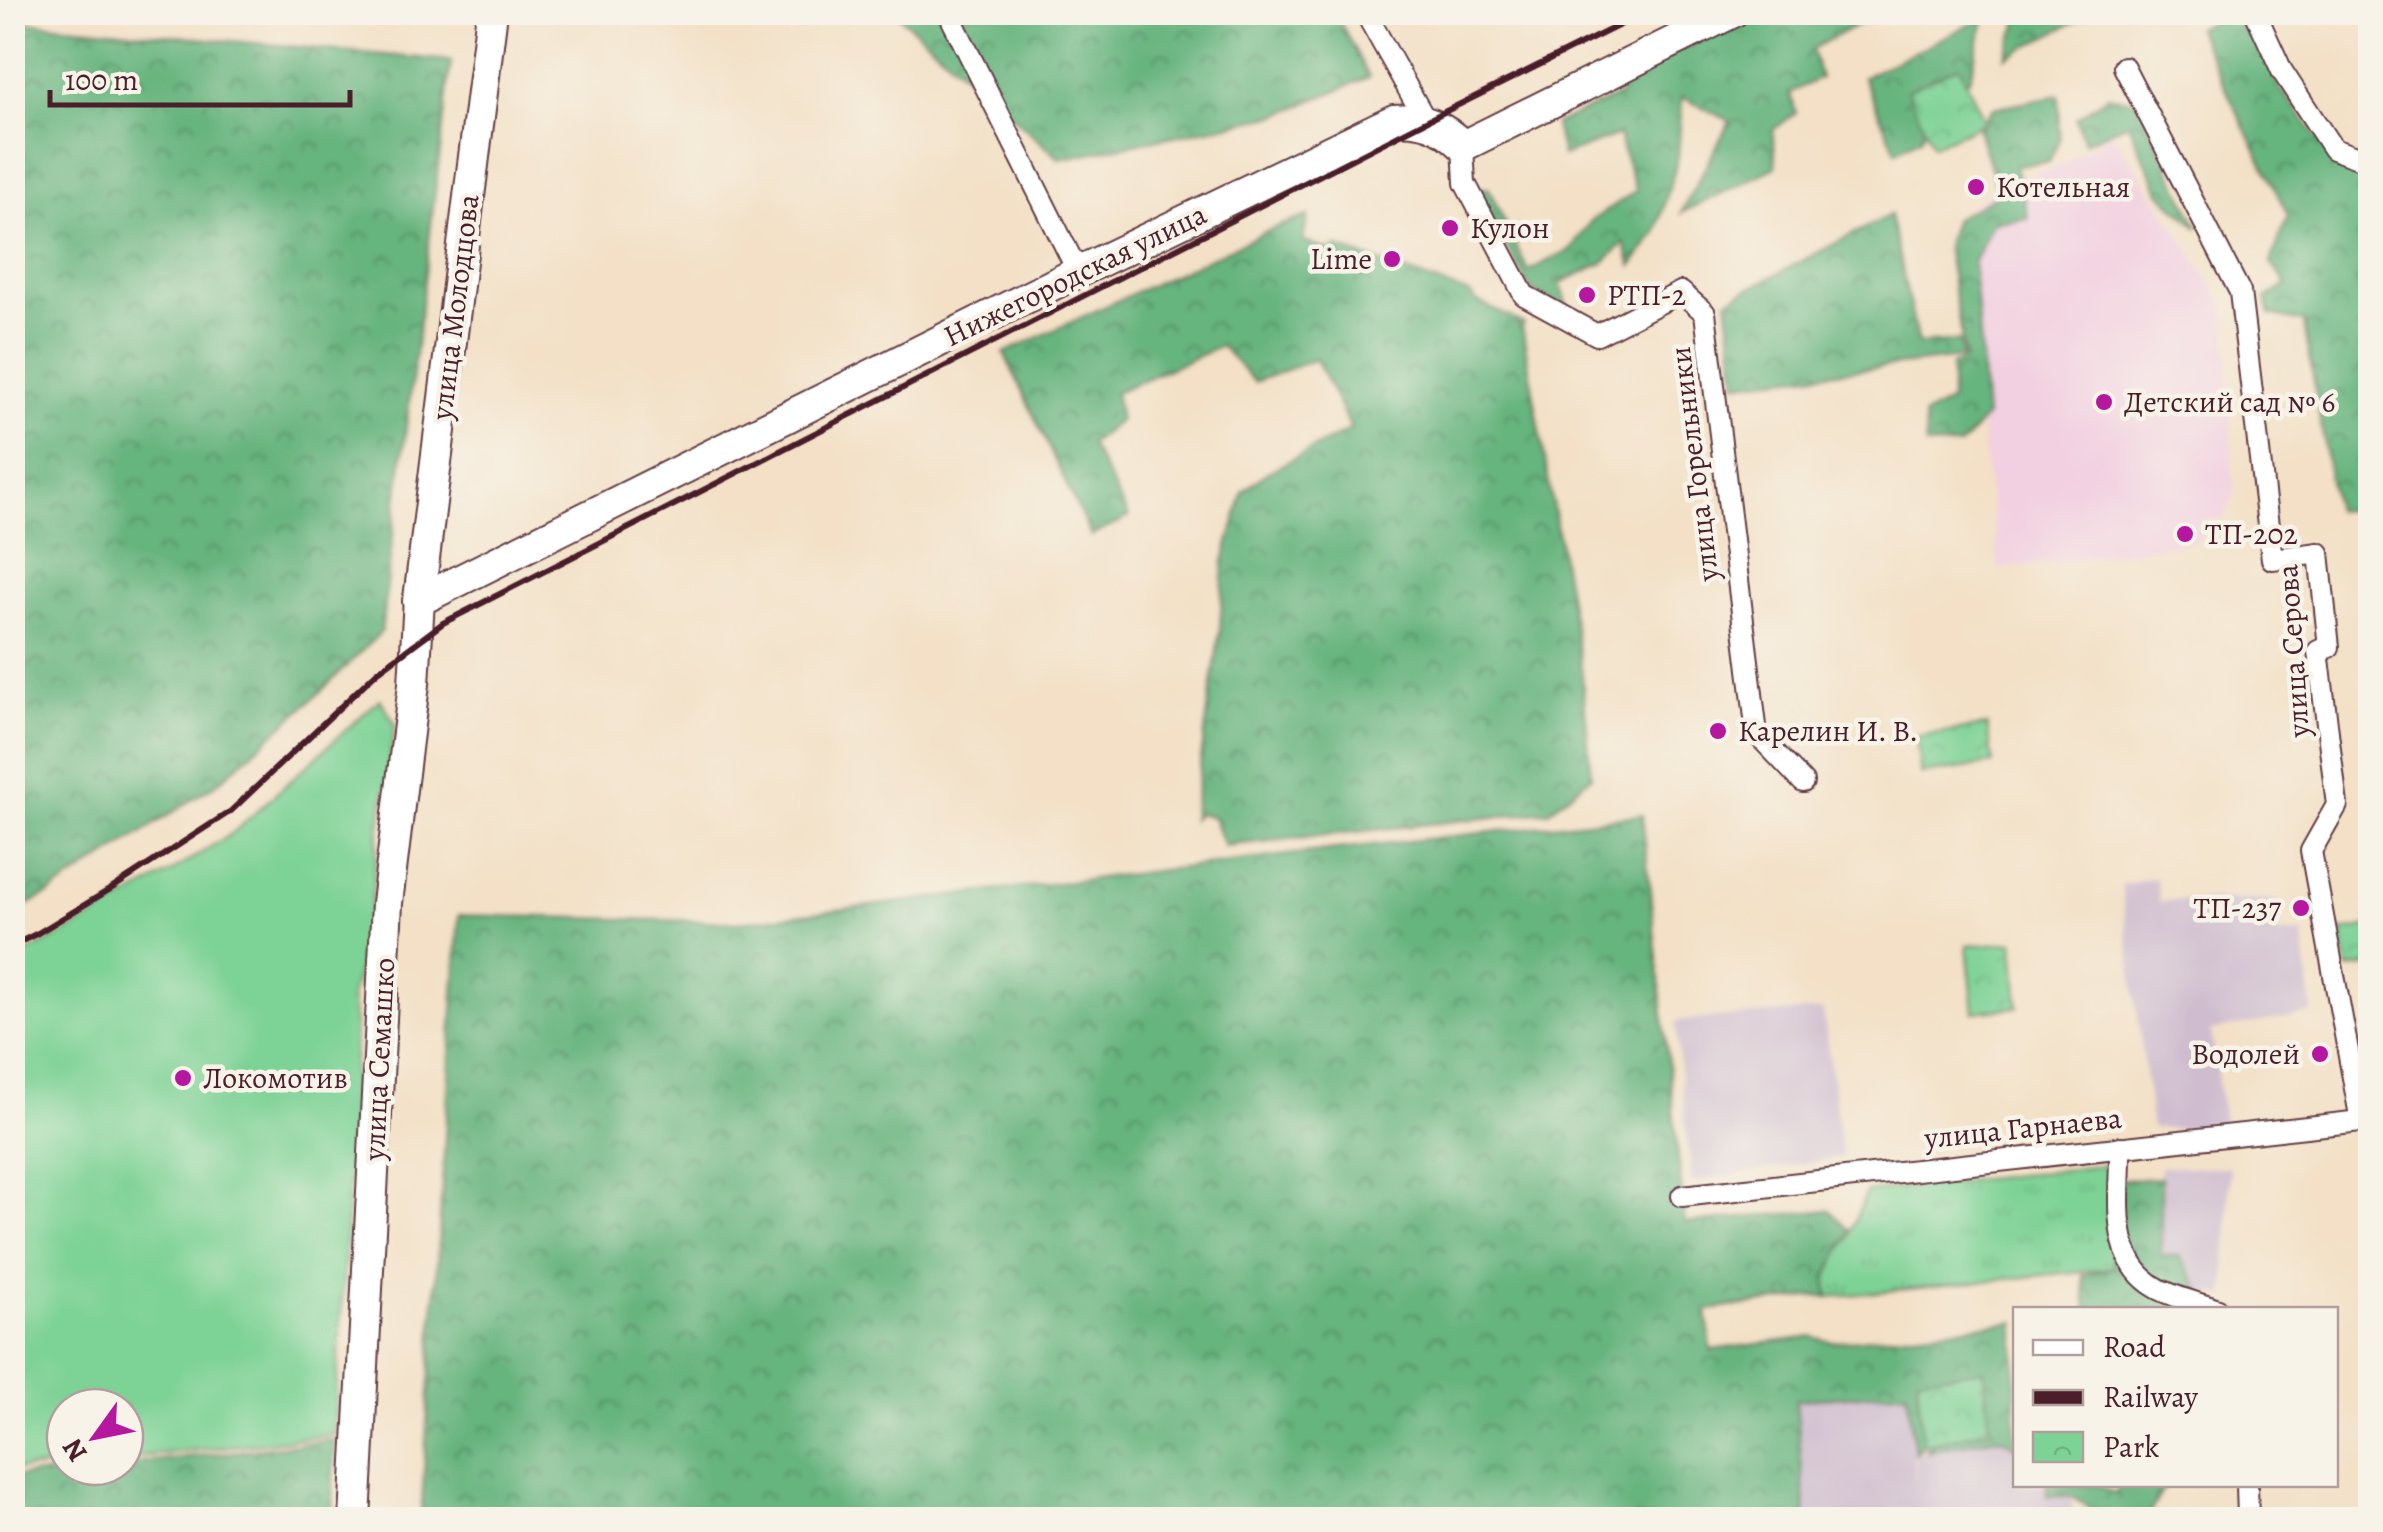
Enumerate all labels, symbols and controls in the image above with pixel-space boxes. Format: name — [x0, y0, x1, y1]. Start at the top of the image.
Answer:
scale bar — [50, 45, 350, 107]
text: 100 m — [65, 60, 138, 100]
place label: Котельная — [1996, 167, 2130, 207]
marker: Котельная — [1965, 176, 1987, 198]
street label: улица Молодцова — [421, 192, 489, 423]
street label: Нижегородская улица — [937, 194, 1213, 356]
place label: Кулон — [1470, 208, 1549, 248]
marker: Кулон — [1439, 217, 1461, 239]
place label: Lime — [1310, 239, 1372, 279]
marker: Lime — [1381, 248, 1403, 270]
place label: РТП-2 — [1607, 275, 1686, 315]
marker: РТП-2 — [1576, 284, 1598, 306]
street label: улица Горельники — [1660, 344, 1728, 585]
place label: Детский сад № 6 — [2124, 382, 2335, 422]
marker: Детский сад № 6 — [2093, 391, 2115, 413]
place label: ТП-202 — [2205, 514, 2298, 554]
marker: ТП-202 — [2174, 523, 2196, 545]
street label: улица Серова — [2267, 563, 2319, 740]
place label: Карелин И. В. — [1738, 711, 1918, 751]
marker: Карелин И. В. — [1707, 720, 1729, 742]
place label: ТП-237 — [2193, 888, 2281, 928]
marker: ТП-237 — [2290, 897, 2312, 919]
street label: улица Семашко — [354, 957, 404, 1162]
place label: Водолей — [2191, 1034, 2300, 1074]
marker: Водолей — [2309, 1043, 2331, 1065]
place label: Локомотив — [203, 1058, 348, 1098]
marker: Локомотив — [172, 1067, 194, 1089]
street label: улица Гарнаева — [1921, 1098, 2124, 1158]
legend — [2013, 1307, 2338, 1487]
text: Road — [2103, 1327, 2166, 1367]
text: Railway — [2103, 1377, 2199, 1417]
north arrow — [45, 1387, 145, 1487]
text: Park — [2103, 1427, 2159, 1467]
text: N — [53, 1431, 96, 1469]

